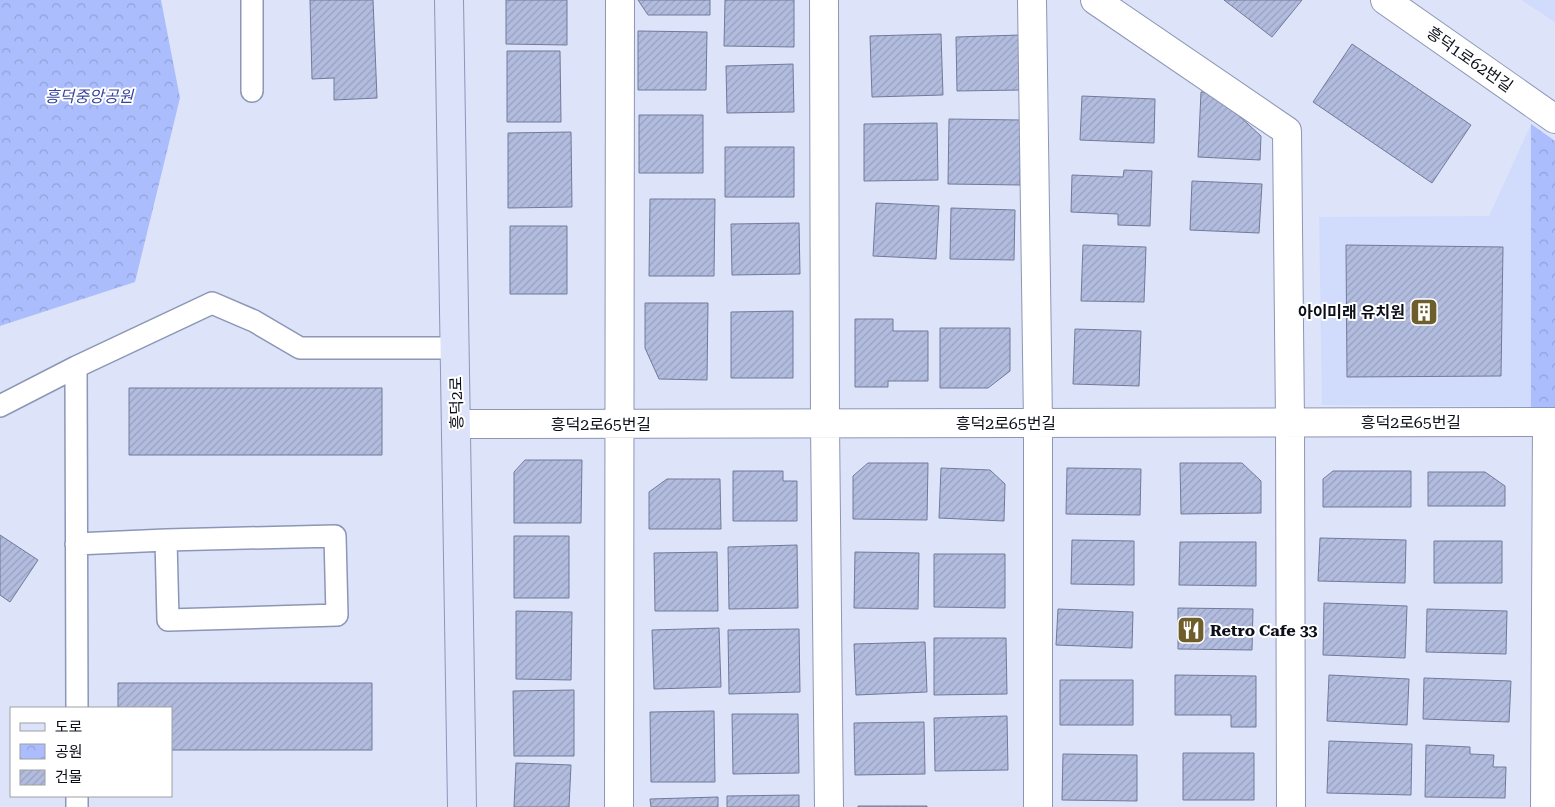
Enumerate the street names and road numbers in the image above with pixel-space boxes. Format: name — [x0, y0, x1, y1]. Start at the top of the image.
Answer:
street label: 흥덕1로62번길 — [1423, 23, 1516, 96]
street label: 흥덕2로 — [447, 376, 466, 430]
street label: 흥덕2로65번길 — [1361, 413, 1461, 432]
street label: 흥덕2로65번길 — [956, 414, 1056, 433]
street label: 흥덕2로65번길 — [551, 415, 651, 434]

